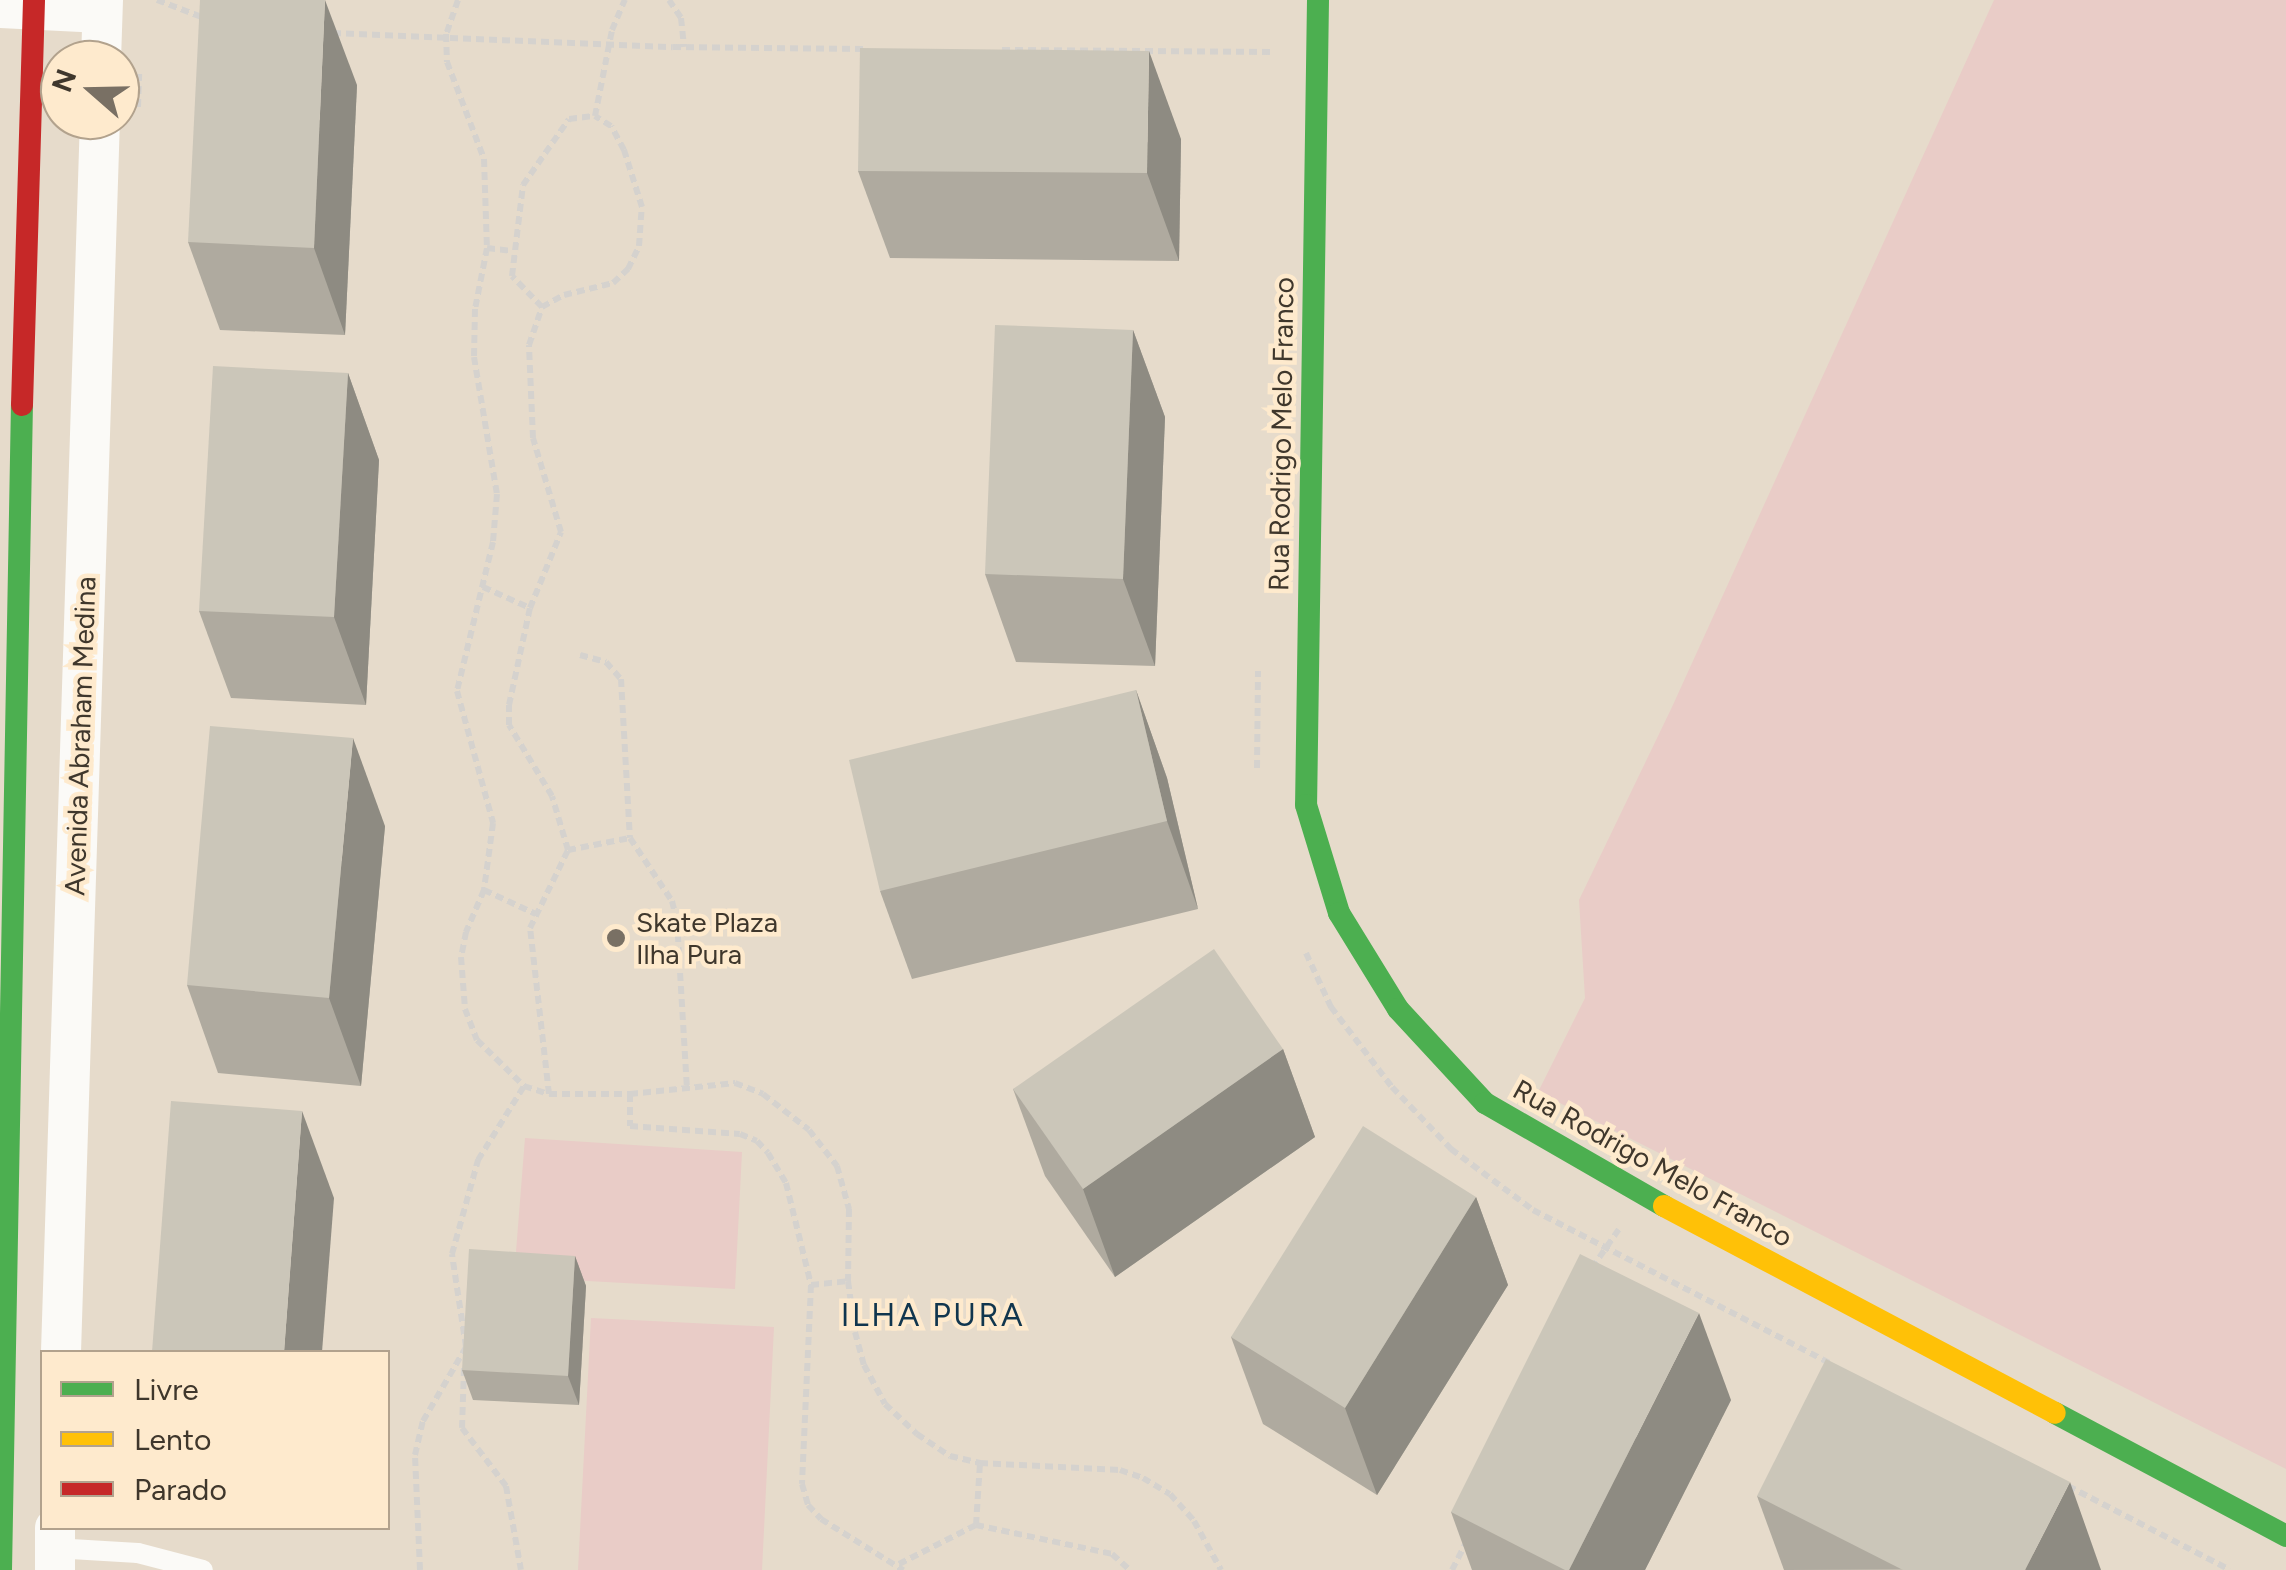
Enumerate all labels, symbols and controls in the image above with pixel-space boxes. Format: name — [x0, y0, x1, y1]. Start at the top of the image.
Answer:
north arrow — [40, 40, 140, 140]
text: N — [44, 64, 83, 96]
street label: Rua Rodrigo Melo Franco — [1261, 277, 1301, 591]
street label: Avenida Abraham Medina — [58, 576, 102, 896]
place label: Skate Plaza Ilha Pura — [636, 905, 778, 971]
marker: Skate Plaza Ilha Pura — [605, 927, 627, 949]
street label: Rua Rodrigo Melo Franco — [1508, 1072, 1798, 1254]
district label: ILHA PURA — [841, 1296, 1025, 1334]
legend — [40, 1350, 390, 1530]
text: Livre — [134, 1371, 199, 1408]
text: Lento — [134, 1421, 211, 1458]
text: Parado — [134, 1471, 227, 1508]

